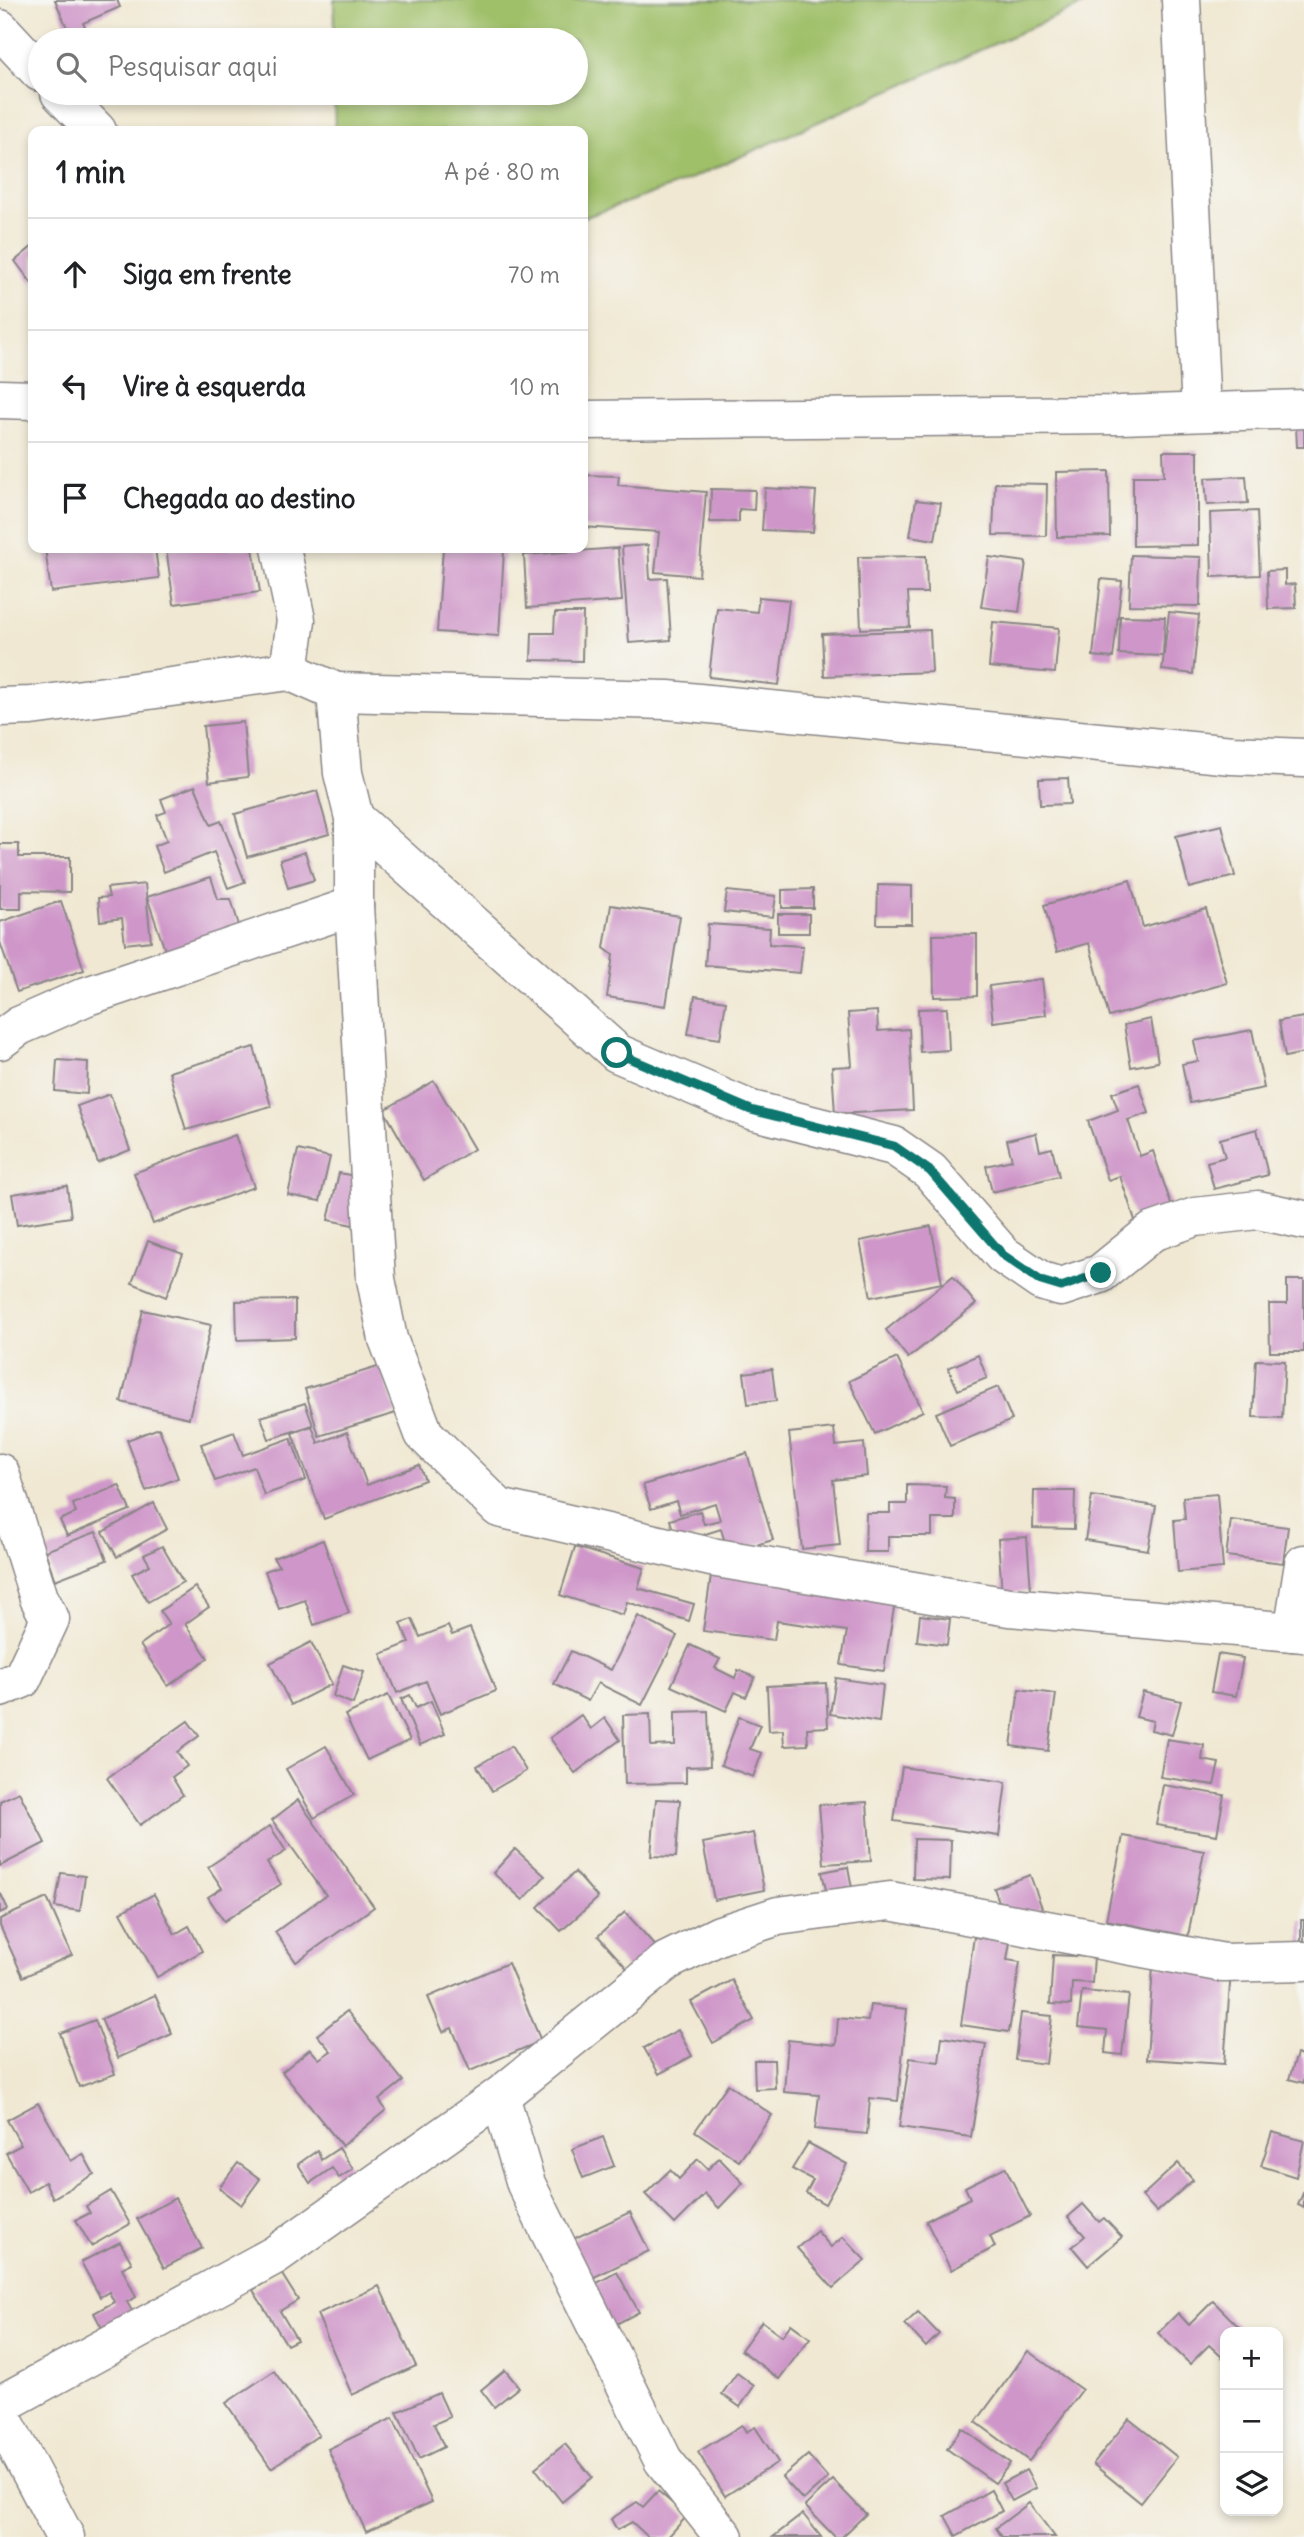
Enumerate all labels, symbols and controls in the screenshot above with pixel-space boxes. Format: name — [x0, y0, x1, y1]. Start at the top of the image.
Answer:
search box — [28, 28, 588, 105]
icon: search — [52, 48, 90, 86]
text: Pesquisar aqui — [108, 50, 277, 83]
text: 1 min — [56, 153, 125, 191]
text: A pé · 80 m — [444, 157, 560, 186]
icon: ahead — [56, 255, 94, 293]
text: Siga em frente — [123, 258, 291, 291]
text: 70 m — [508, 260, 560, 289]
icon: left — [56, 367, 94, 405]
text: Vire à esquerda — [123, 370, 306, 403]
text: 10 m — [510, 372, 560, 401]
icon: arrive — [56, 479, 94, 517]
text: Chegada ao destino — [123, 482, 355, 515]
route start — [601, 1037, 632, 1068]
route end — [1085, 1257, 1116, 1288]
map controls — [1220, 2327, 1283, 2516]
button: + — [1220, 2327, 1283, 2390]
button: − — [1220, 2390, 1283, 2453]
button: layers — [1220, 2453, 1283, 2516]

